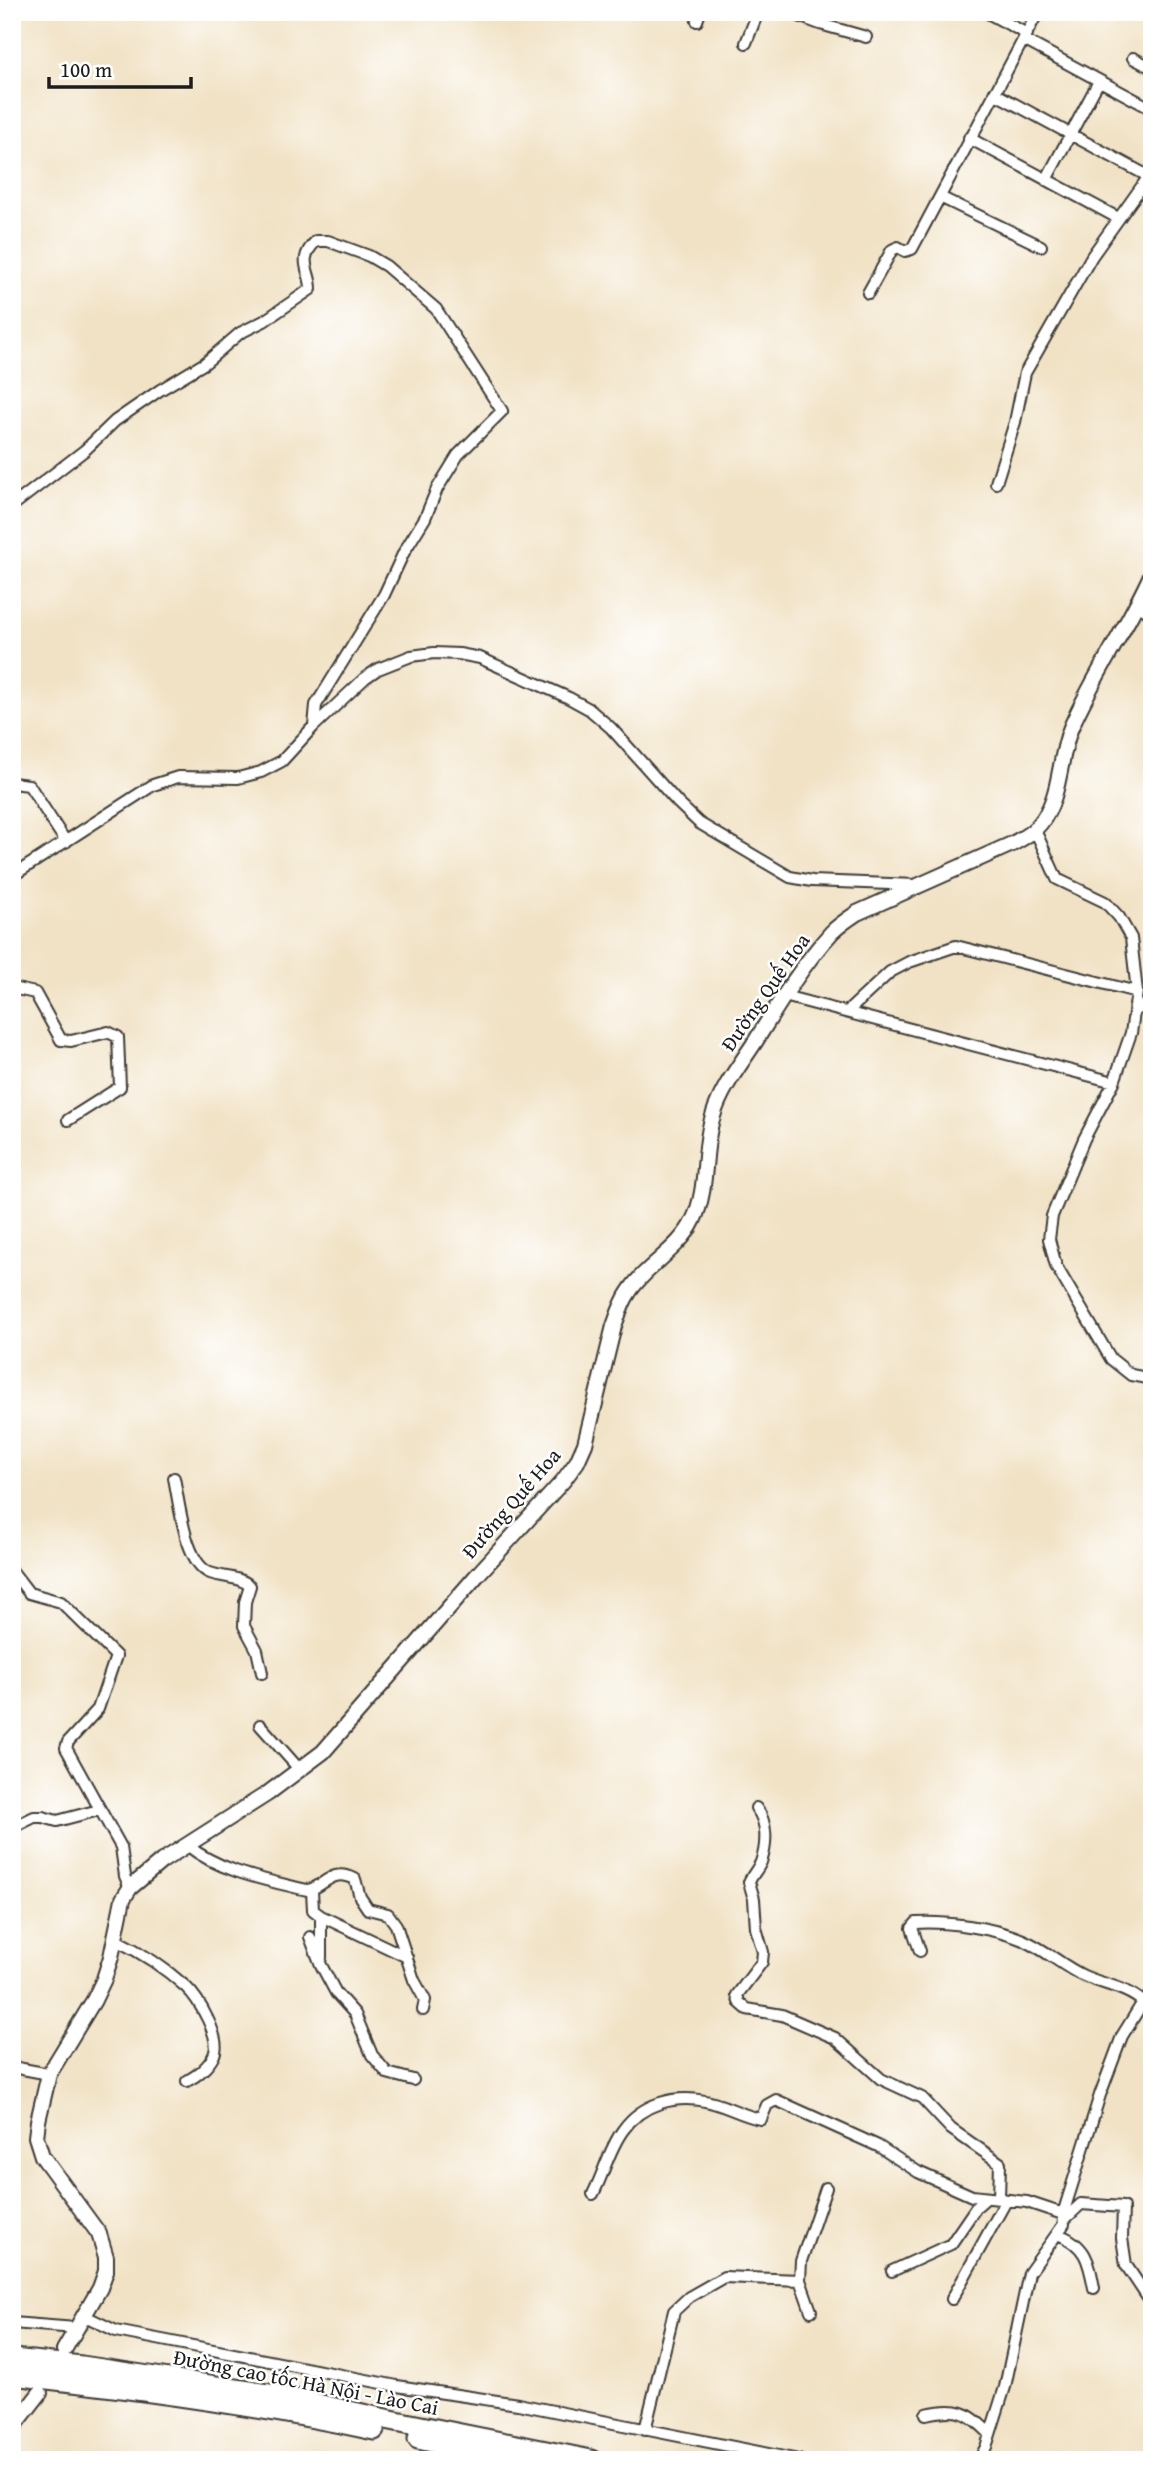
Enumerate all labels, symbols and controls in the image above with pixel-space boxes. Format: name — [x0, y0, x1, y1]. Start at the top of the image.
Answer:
scale bar — [49, 46, 191, 90]
text: 100 m — [60, 54, 112, 85]
street label: Đường Quế Hoa — [713, 927, 817, 1057]
street label: Đường Quế Hoa — [454, 1441, 568, 1565]
street label: Đường cao tốc Hà Nội - Lào Cai — [171, 2341, 441, 2423]

